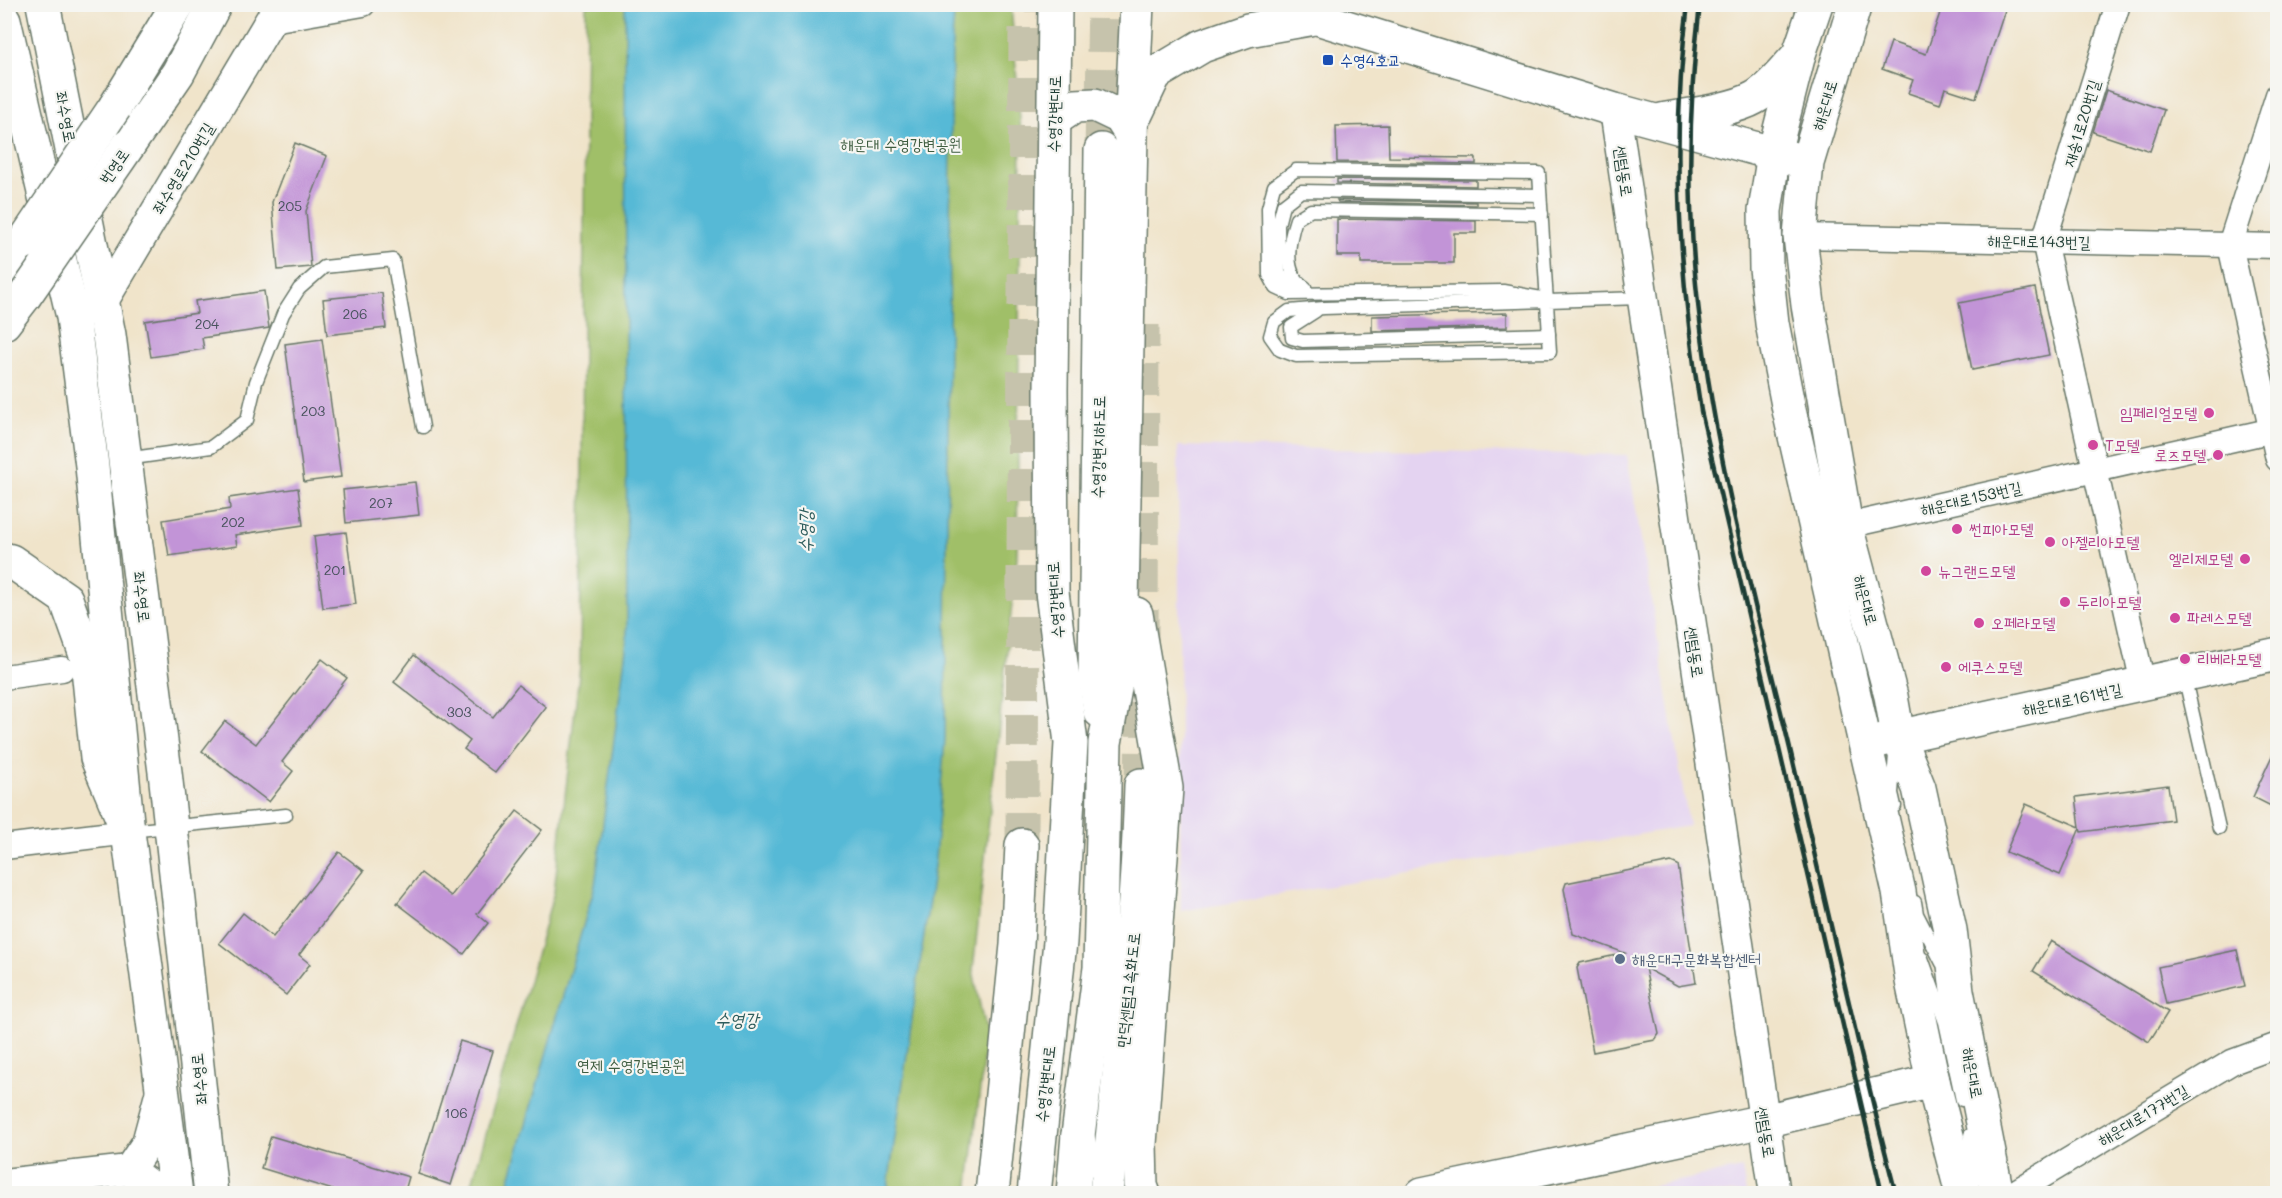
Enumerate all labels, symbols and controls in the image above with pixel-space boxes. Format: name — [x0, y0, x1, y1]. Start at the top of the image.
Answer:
place label: 수영4호교 — [1340, 49, 1401, 70]
marker: 수영4호교 — [1321, 53, 1335, 67]
street label: 수영강변대로 — [1042, 75, 1065, 153]
street label: 재송1로20번길 — [2057, 76, 2104, 169]
street label: 해운대로 — [1806, 77, 1841, 133]
street label: 좌수영로 — [51, 90, 82, 144]
street label: 좌수영로210번길 — [147, 118, 218, 217]
park label: 해운대 수영강변공원 — [841, 133, 962, 154]
street label: 번영로 — [94, 144, 133, 188]
street label: 센텀동로 — [1611, 144, 1638, 198]
house number: 205 — [278, 196, 302, 215]
street label: 해운대로143번길 — [1987, 229, 2091, 252]
house number: 206 — [343, 304, 367, 323]
house number: 204 — [195, 314, 220, 333]
street label: 수영강변지하도로 — [1086, 395, 1109, 499]
house number: 203 — [301, 401, 325, 420]
place label: 임페리얼모텔 — [2120, 402, 2197, 423]
marker: 임페리얼모텔 — [2202, 406, 2216, 420]
place label: T모텔 — [2105, 434, 2140, 455]
marker: T모텔 — [2086, 438, 2100, 452]
place label: 로즈모텔 — [2155, 444, 2206, 465]
marker: 로즈모텔 — [2211, 448, 2225, 462]
street label: 해운대로153번길 — [1918, 476, 2024, 519]
house number: 207 — [369, 493, 393, 512]
water label: 수영강 — [793, 507, 817, 553]
house number: 202 — [221, 512, 245, 531]
place label: 썬피아모텔 — [1969, 518, 2034, 539]
marker: 썬피아모텔 — [1950, 522, 1964, 536]
place label: 아젤리아모텔 — [2062, 531, 2139, 552]
marker: 아젤리아모텔 — [2043, 535, 2057, 549]
place label: 엘리제모텔 — [2169, 548, 2233, 569]
marker: 엘리제모텔 — [2238, 552, 2252, 566]
house number: 201 — [324, 560, 346, 579]
place label: 뉴그랜드모텔 — [1938, 560, 2015, 581]
street label: 수영강변대로 — [1041, 561, 1068, 639]
marker: 뉴그랜드모텔 — [1919, 564, 1933, 578]
street label: 좌수영로 — [129, 570, 156, 624]
street label: 해운대로 — [1850, 572, 1883, 627]
place label: 두리아모텔 — [2077, 591, 2142, 612]
marker: 두리아모텔 — [2058, 595, 2072, 609]
place label: 파레스모텔 — [2187, 607, 2252, 628]
marker: 파레스모텔 — [2168, 611, 2182, 625]
place label: 오페라모텔 — [1991, 612, 2056, 633]
marker: 오페라모텔 — [1972, 616, 1986, 630]
street label: 센텀동로 — [1682, 625, 1709, 679]
place label: 리베라모텔 — [2197, 648, 2262, 669]
marker: 리베라모텔 — [2178, 652, 2192, 666]
place label: 에쿠스모텔 — [1958, 656, 2023, 677]
marker: 에쿠스모텔 — [1939, 660, 1953, 674]
street label: 해운대로161번길 — [2020, 678, 2124, 719]
house number: 303 — [446, 702, 472, 721]
street label: 만덕센텀고속화도로 — [1111, 931, 1144, 1049]
place label: 해운대구문화복합센터 — [1632, 948, 1761, 969]
marker: 해운대구문화복합센터 — [1613, 952, 1627, 966]
water label: 수영강 — [715, 1007, 761, 1031]
street label: 수영강변대로 — [1030, 1044, 1059, 1123]
street label: 해운대로 — [1958, 1046, 1989, 1100]
street label: 좌수영로 — [185, 1052, 212, 1106]
park label: 연제 수영강변공원 — [577, 1054, 685, 1075]
street label: 해운대로177번길 — [2094, 1079, 2192, 1150]
house number: 106 — [444, 1103, 468, 1122]
street label: 센텀동로 — [1752, 1105, 1781, 1159]

